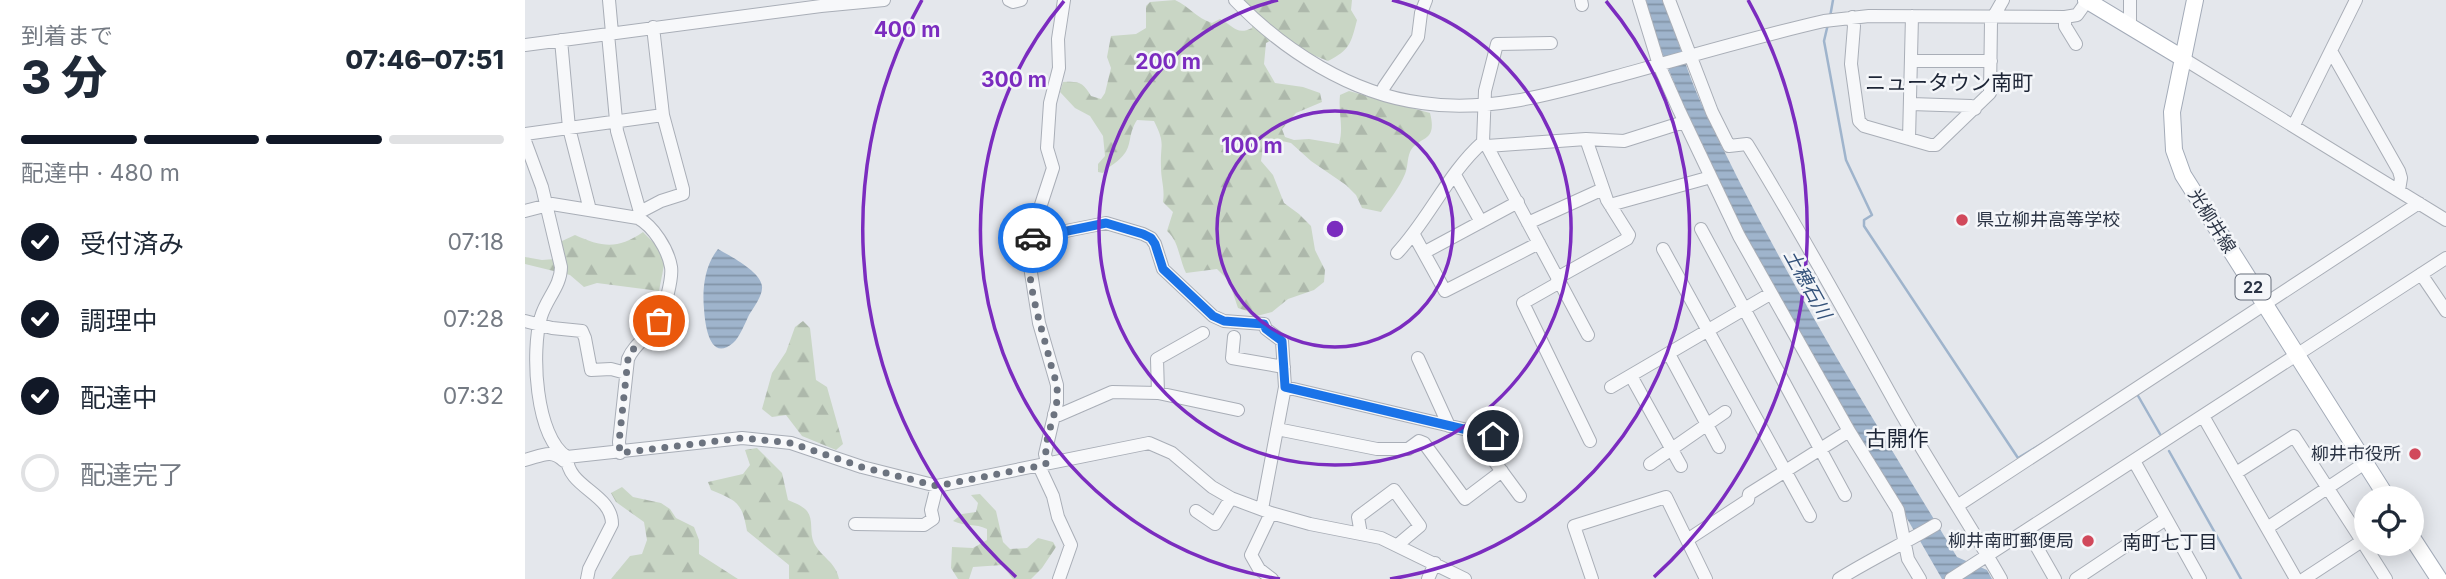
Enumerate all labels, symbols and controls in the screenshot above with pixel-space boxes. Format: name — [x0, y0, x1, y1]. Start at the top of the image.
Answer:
text: 400 m — [874, 17, 940, 42]
text: 到着まで — [21, 22, 113, 50]
text: 07:46–07:51 — [345, 44, 504, 75]
text: 3 分 — [21, 49, 107, 105]
text: 200 m — [1135, 49, 1201, 74]
text: 300 m — [981, 67, 1047, 92]
district label: ニュータウン南町 — [1865, 70, 2033, 95]
text: 100 m — [1221, 133, 1283, 158]
text: 配達中 · 480 m — [21, 159, 180, 187]
street label: 光柳井線 — [2184, 185, 2240, 257]
courier — [998, 203, 1068, 273]
place label: 県立柳井高等学校 — [1976, 209, 2120, 230]
marker: 県立柳井高等学校 — [1954, 212, 1970, 228]
centre of rings — [1323, 217, 1347, 241]
icon: car — [1014, 219, 1052, 257]
icon: check — [21, 223, 59, 261]
text: 受付済み — [80, 228, 184, 259]
text: 07:18 — [447, 228, 504, 256]
water label: 土穂石川 — [1779, 245, 1837, 325]
road number: 22 — [2235, 274, 2271, 300]
pin — [629, 291, 689, 351]
icon: check — [21, 300, 59, 338]
icon: bag — [640, 302, 678, 340]
text: 調理中 — [80, 305, 158, 336]
text: 07:28 — [443, 305, 504, 333]
icon: check — [21, 377, 59, 415]
text: 配達中 — [80, 382, 158, 413]
text: 07:32 — [443, 382, 504, 410]
pin — [1463, 406, 1523, 466]
icon: home — [1474, 417, 1512, 455]
district label: 古開作 — [1866, 426, 1929, 451]
place label: 柳井市役所 — [2311, 443, 2401, 464]
marker: 柳井市役所 — [2407, 446, 2423, 462]
text: 配達完了 — [80, 459, 184, 490]
map controls — [2354, 486, 2424, 556]
button: locate — [2354, 486, 2424, 556]
place label: 柳井南町郵便局 — [1948, 530, 2074, 551]
district label: 南町七丁目 — [2122, 531, 2218, 554]
marker: 柳井南町郵便局 — [2080, 533, 2096, 549]

